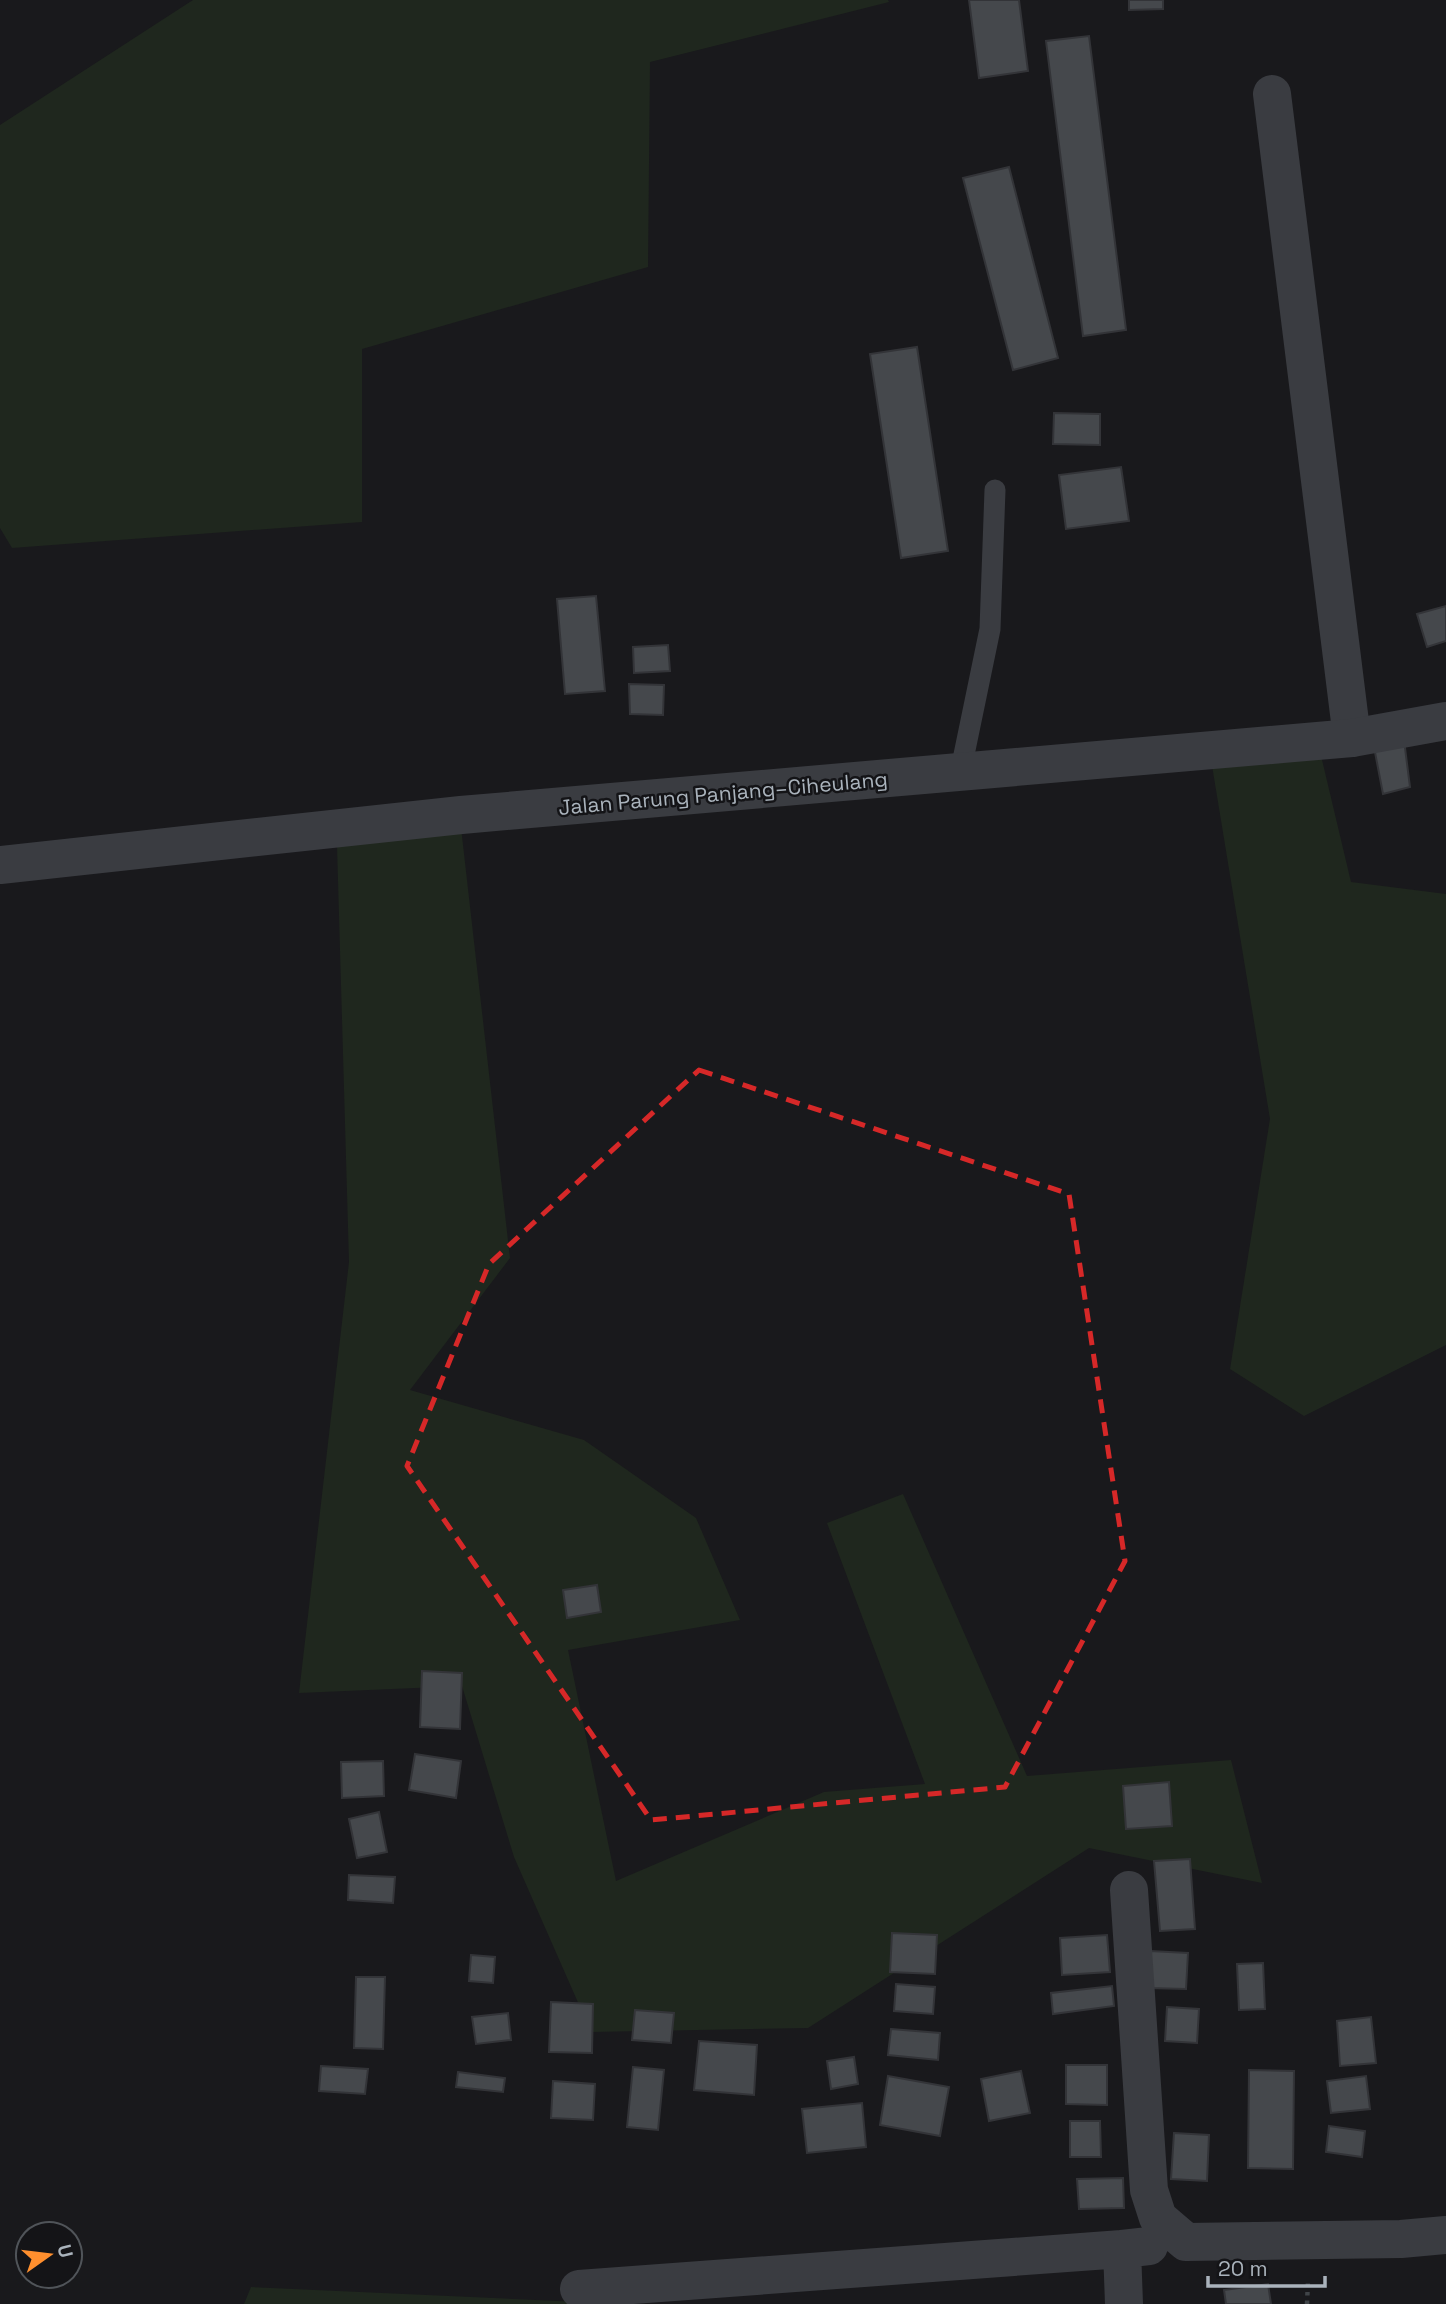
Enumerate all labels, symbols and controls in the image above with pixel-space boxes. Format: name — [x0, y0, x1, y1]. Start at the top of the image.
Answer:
street label: Jalan Parung Panjang–Ciheulang — [557, 765, 889, 821]
north arrow — [14, 2220, 84, 2290]
text: U — [51, 2242, 79, 2260]
scale bar — [1208, 2244, 1325, 2288]
text: 20 m — [1218, 2255, 1268, 2282]

